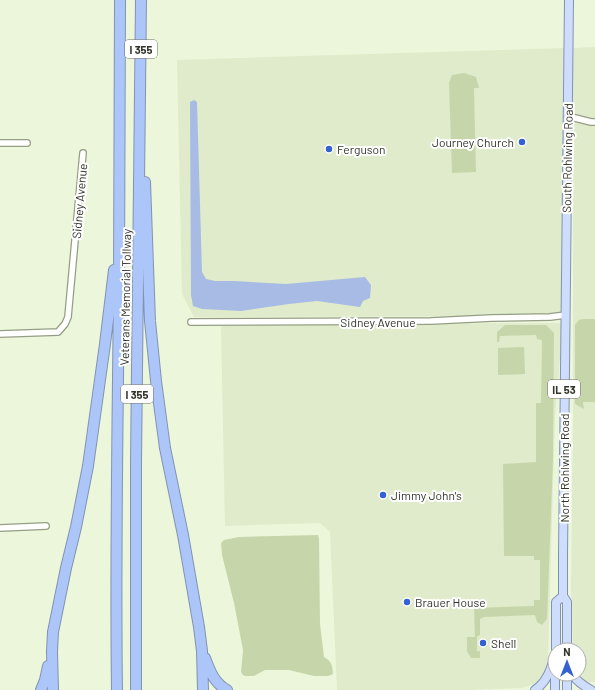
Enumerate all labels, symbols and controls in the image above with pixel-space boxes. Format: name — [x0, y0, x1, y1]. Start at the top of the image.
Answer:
road number: I 355 — [125, 40, 157, 58]
street label: South Rohlwing Road — [559, 103, 575, 213]
place label: Journey Church — [432, 135, 514, 149]
marker: Journey Church — [517, 137, 527, 147]
place label: Ferguson — [337, 142, 386, 156]
marker: Ferguson — [324, 144, 334, 154]
street label: Sidney Avenue — [69, 163, 89, 239]
street label: Veterans Memorial Tollway — [117, 228, 133, 365]
street label: Sidney Avenue — [340, 315, 416, 329]
road number: IL 53 — [548, 380, 580, 398]
road number: I 355 — [121, 385, 153, 403]
street label: North Rohlwing Road — [557, 413, 571, 523]
place label: Jimmy John's — [391, 488, 462, 502]
marker: Jimmy John's — [378, 490, 388, 500]
place label: Brauer House — [415, 595, 486, 609]
marker: Brauer House — [402, 597, 412, 607]
place label: Shell — [491, 636, 516, 650]
marker: Shell — [478, 638, 488, 648]
north arrow — [547, 642, 587, 682]
text: N — [563, 645, 571, 658]

